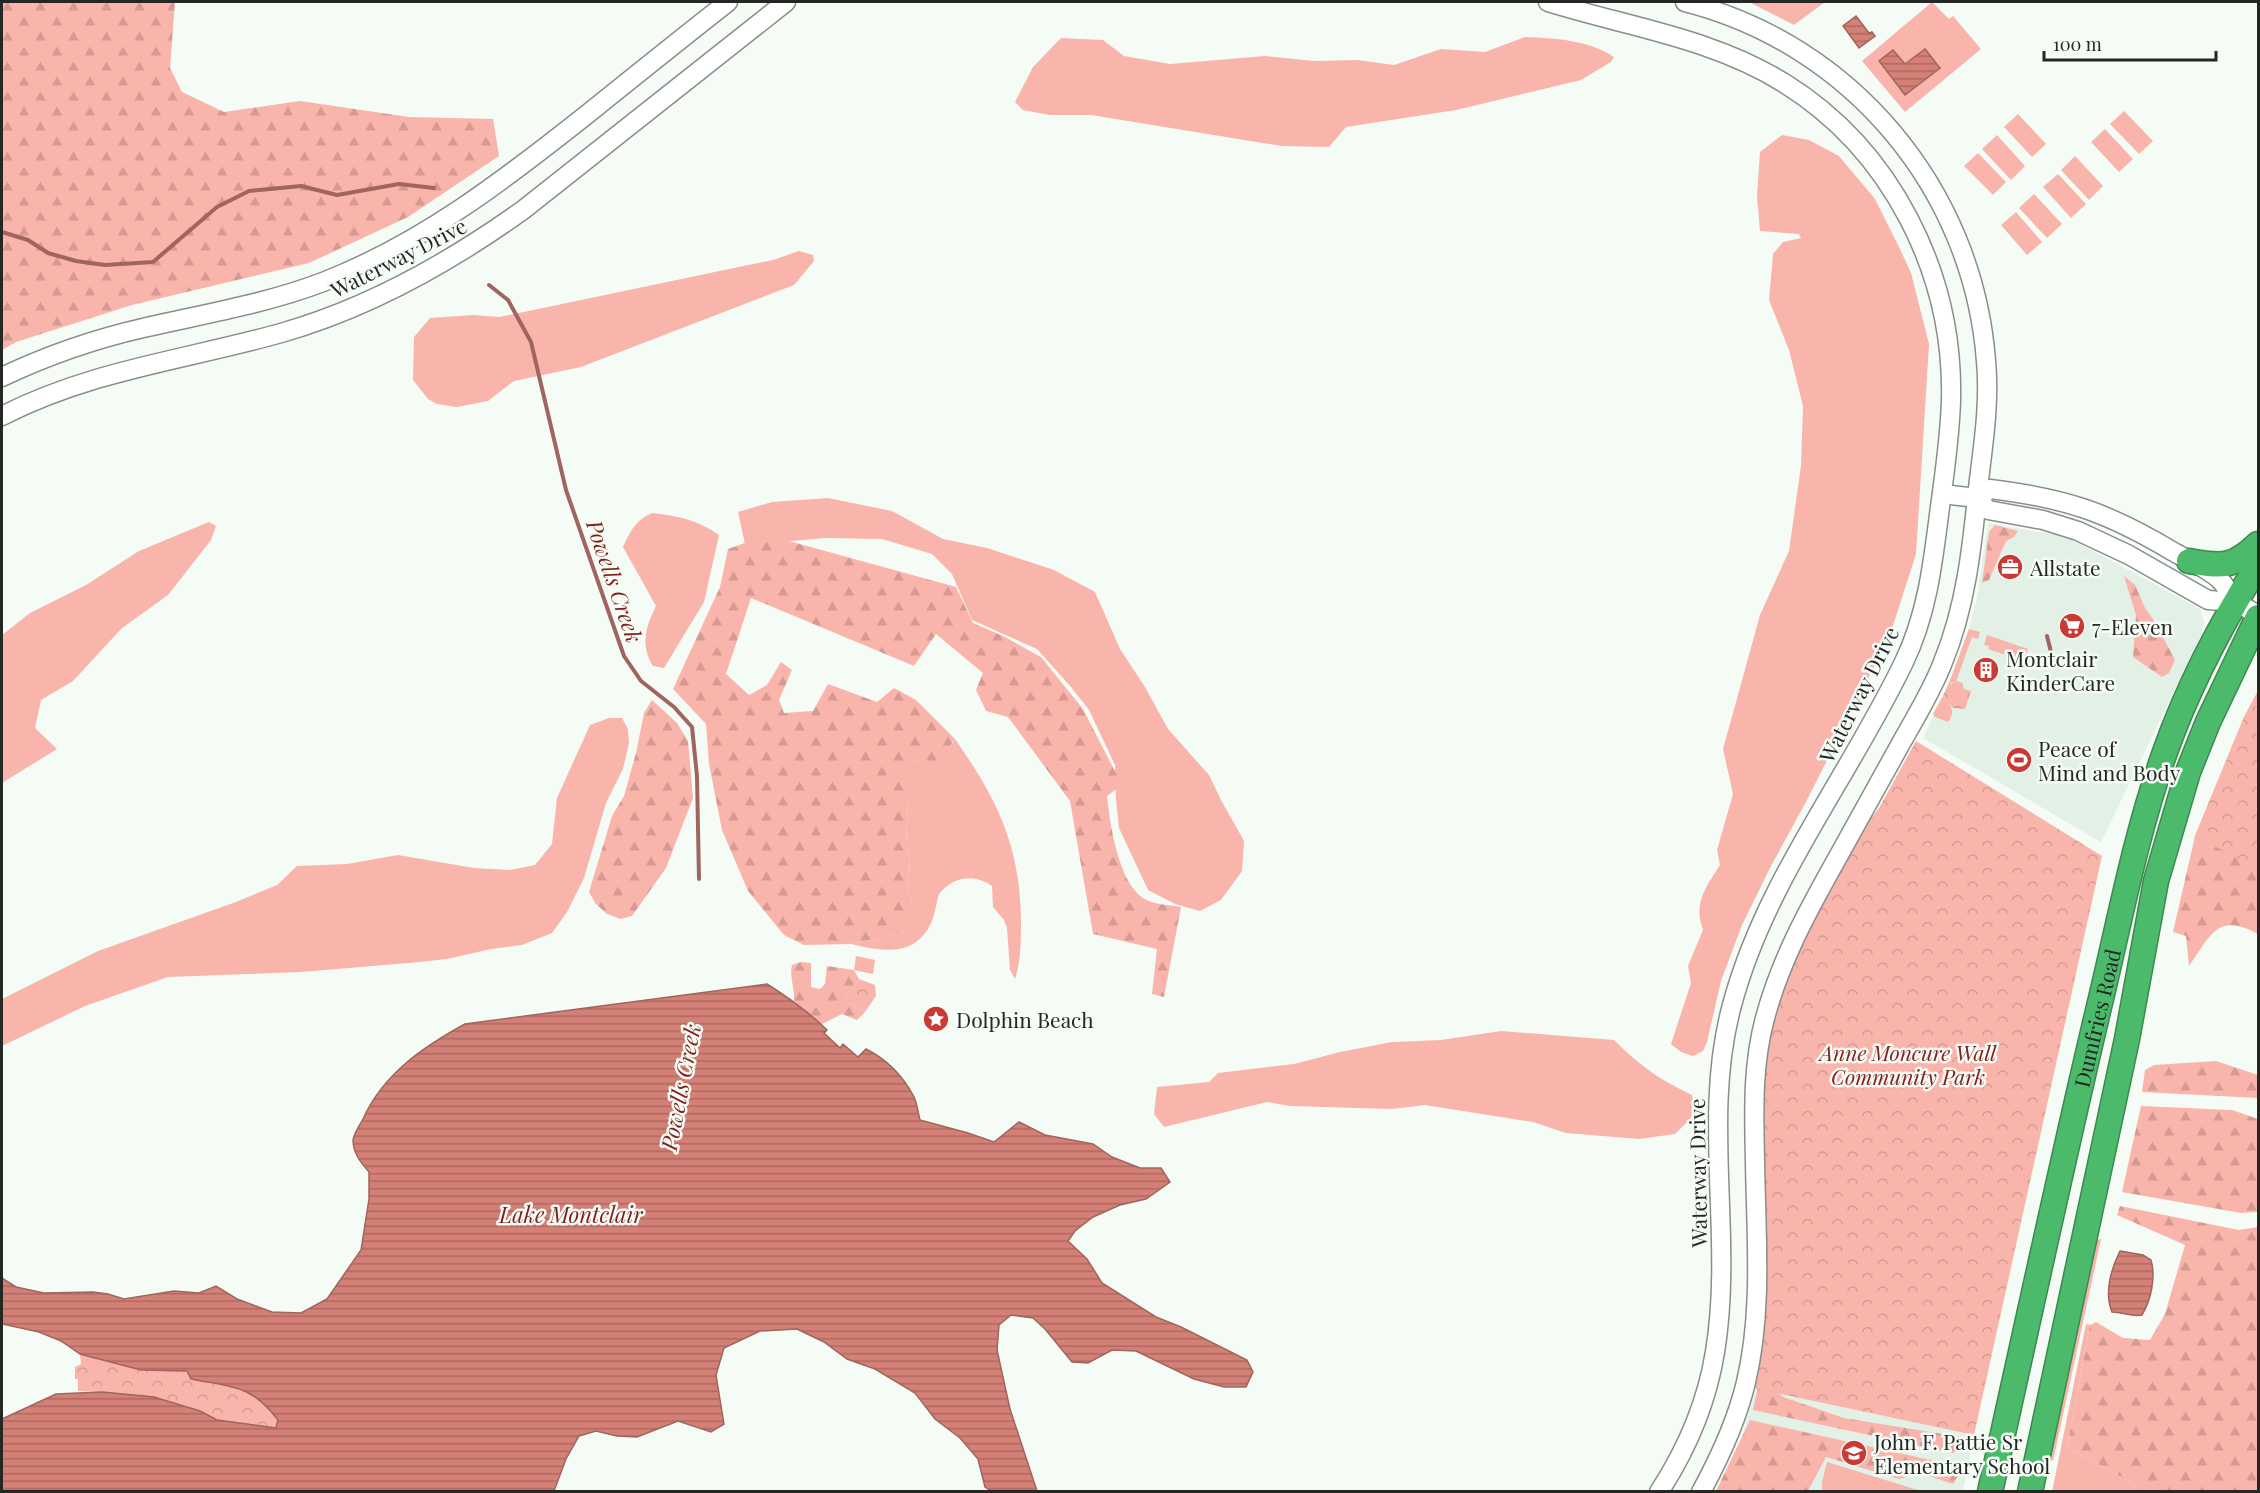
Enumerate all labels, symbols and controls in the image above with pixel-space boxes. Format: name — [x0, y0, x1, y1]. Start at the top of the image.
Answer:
scale bar — [2044, 24, 2216, 62]
text: 100 m — [2053, 32, 2102, 56]
street label: Waterway Drive — [324, 211, 471, 304]
water label: Powells Creek — [580, 515, 650, 646]
office icon: Allstate — [1995, 552, 2025, 582]
place label: Allstate — [2029, 553, 2101, 581]
supermarket icon: 7-Eleven — [2057, 611, 2087, 641]
place label: 7-Eleven — [2092, 612, 2174, 640]
street label: Waterway Drive — [1811, 621, 1904, 768]
place label: Montclair KinderCare — [2006, 644, 2115, 696]
building icon: Montclair KinderCare — [1971, 655, 2001, 685]
place label: Peace of Mind and Body — [2038, 734, 2181, 786]
sports icon: Peace of Mind and Body — [2004, 745, 2034, 775]
street label: Dumfries Road — [2067, 946, 2126, 1090]
place icon: Dolphin Beach — [921, 1004, 951, 1034]
place label: Dolphin Beach — [956, 1005, 1094, 1033]
water label: Powells Creek — [653, 1021, 707, 1154]
park label: Anne Moncure Wall Community Park — [1818, 1038, 1997, 1090]
street label: Waterway Drive — [1682, 1098, 1712, 1249]
water label: Lake Montclair — [498, 1199, 643, 1229]
place label: John F. Pattie Sr Elementary School — [1873, 1427, 2050, 1479]
school or university icon: John F. Pattie Sr Elementary School — [1839, 1438, 1869, 1468]

